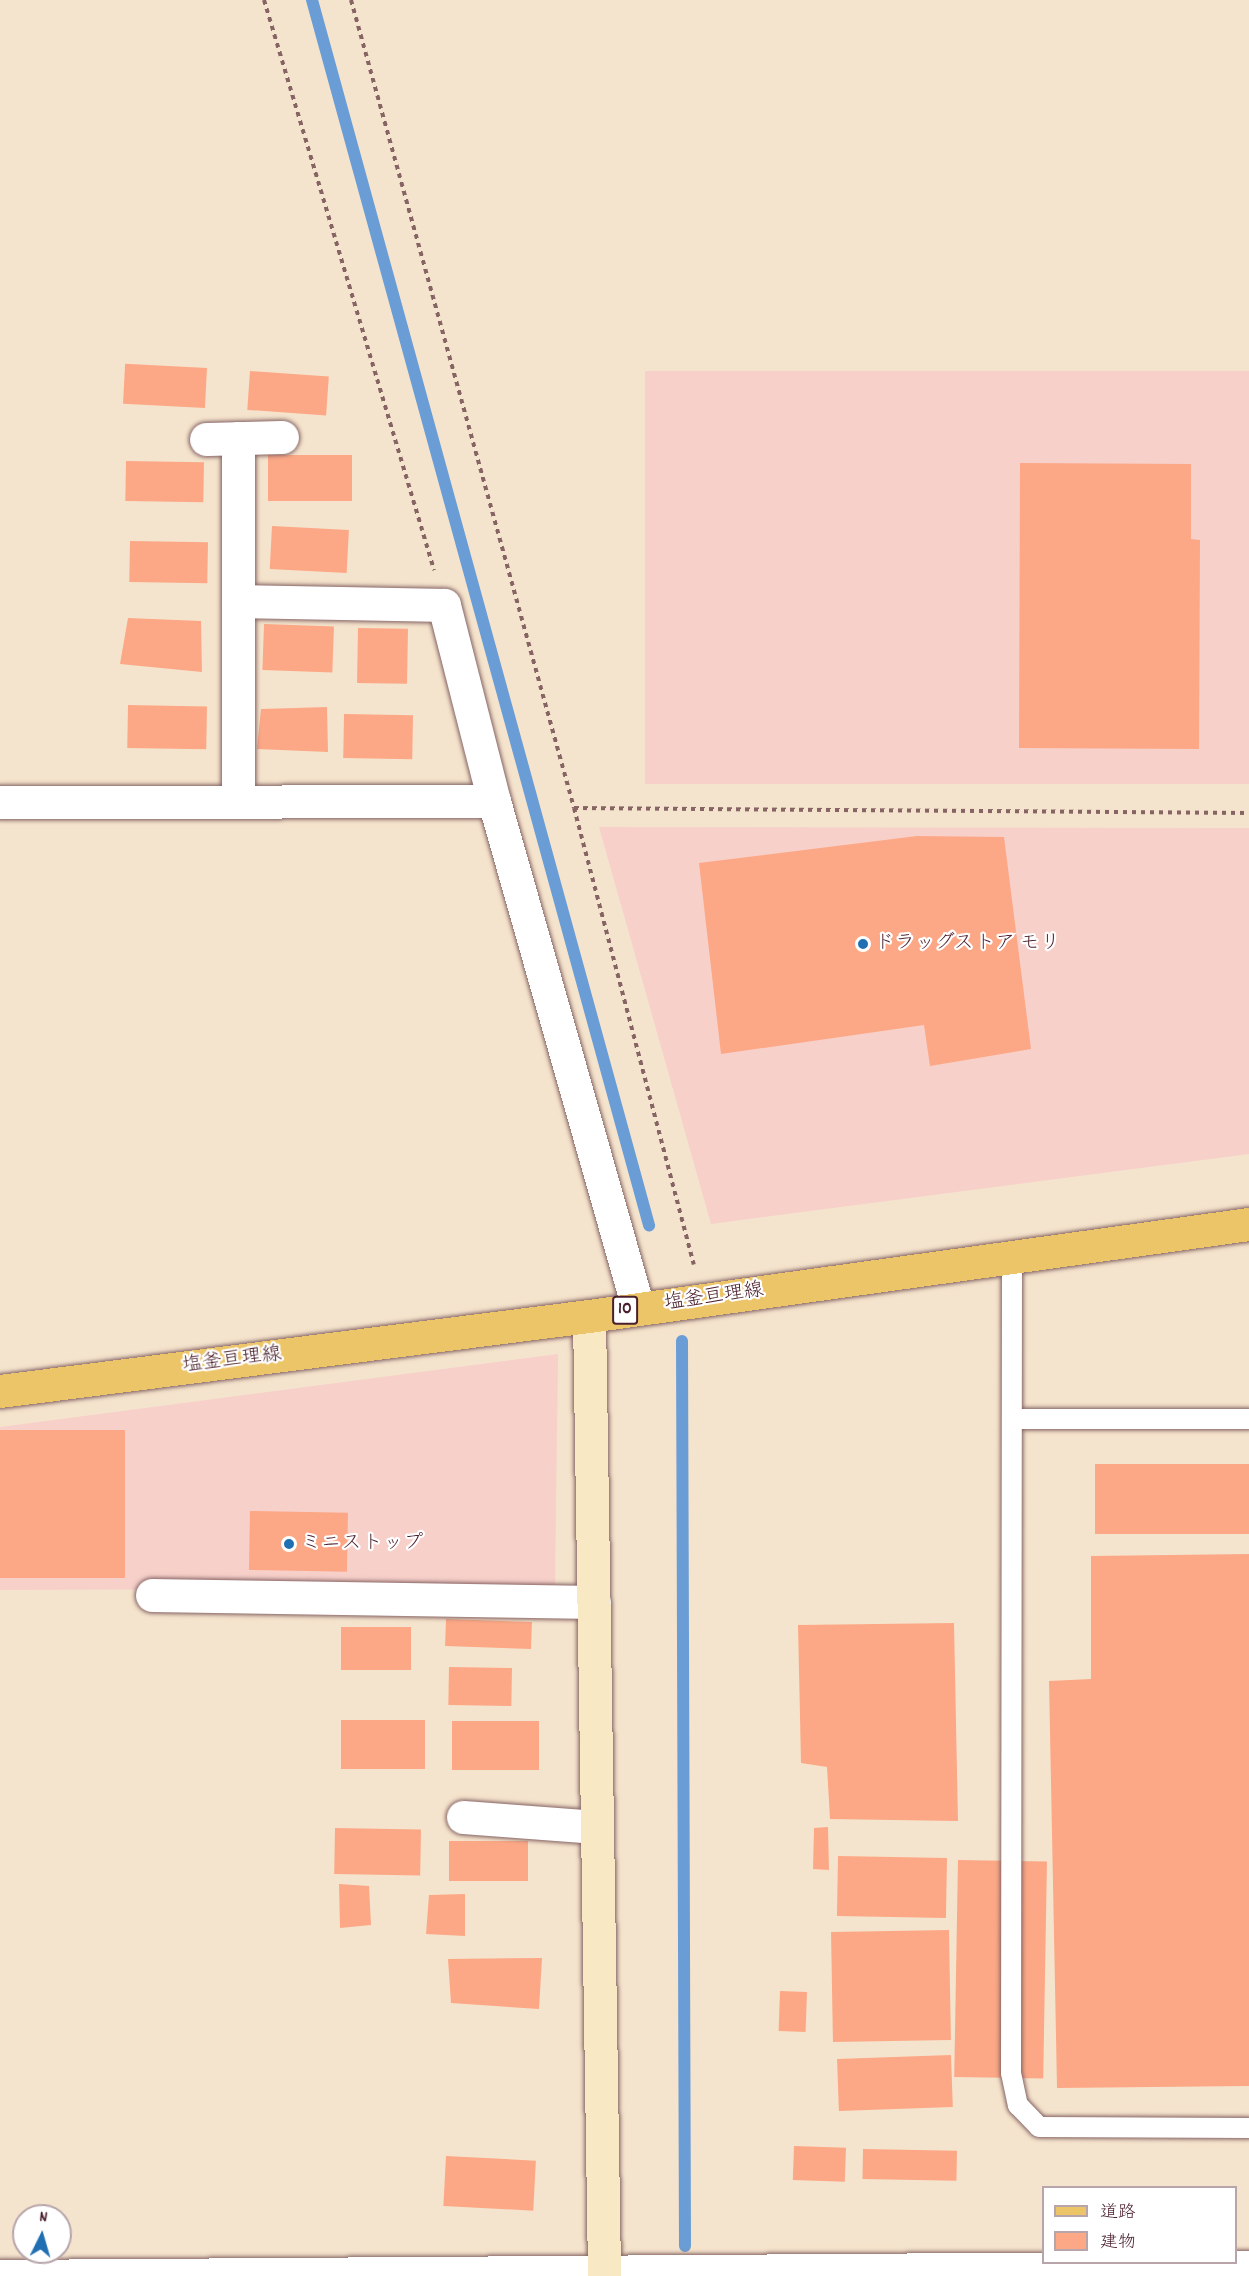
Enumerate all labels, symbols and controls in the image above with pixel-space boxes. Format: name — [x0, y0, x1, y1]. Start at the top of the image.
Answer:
place label: ドラッグストア モリ — [875, 932, 1060, 956]
marker: ドラッグストア モリ — [856, 937, 870, 951]
street label: 塩釜亘理線 — [663, 1279, 765, 1317]
road number: 10 — [612, 1295, 638, 1325]
street label: 塩釜亘理線 — [181, 1343, 283, 1379]
place label: ミニストップ — [301, 1532, 421, 1556]
marker: ミニストップ — [282, 1537, 296, 1551]
legend — [1042, 2186, 1237, 2264]
text: 道路 — [1100, 2201, 1136, 2226]
north arrow — [12, 2204, 72, 2264]
text: N — [38, 2206, 48, 2229]
text: 建物 — [1100, 2231, 1136, 2256]

